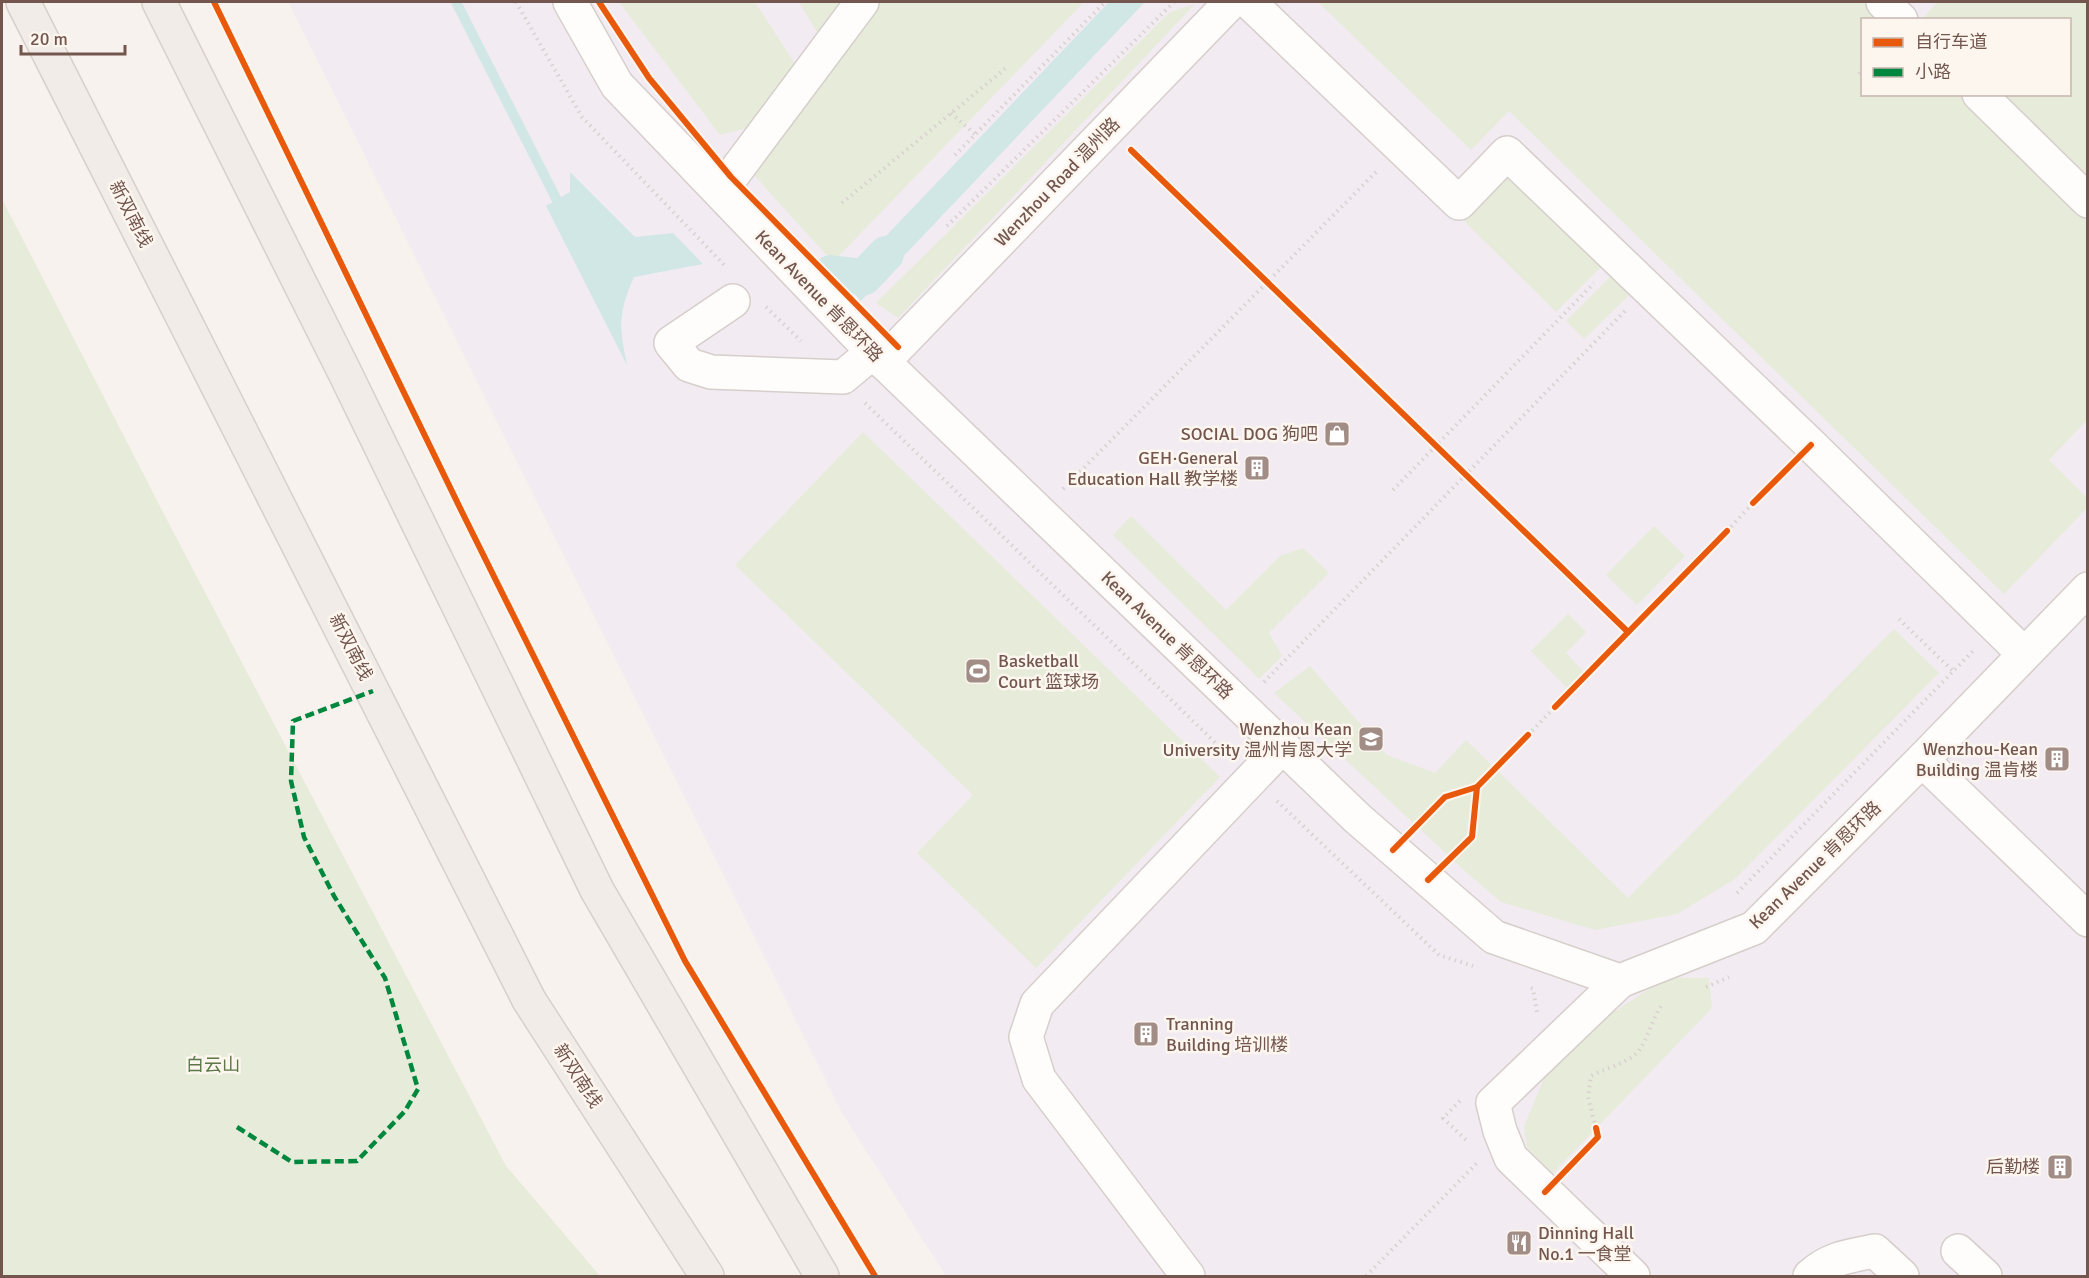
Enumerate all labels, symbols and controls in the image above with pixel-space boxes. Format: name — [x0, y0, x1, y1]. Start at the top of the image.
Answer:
scale bar — [21, 18, 124, 56]
legend — [1861, 18, 2071, 96]
text: 20 m — [30, 28, 68, 50]
text: 自行车道 — [1915, 31, 1987, 53]
text: 小路 — [1915, 61, 1951, 83]
street label: Wenzhou Road 温州路 — [990, 113, 1124, 251]
street label: 新双南线 — [105, 177, 157, 251]
street label: Kean Avenue 肯恩环路 — [750, 226, 888, 366]
shop icon: SOCIAL DOG 狗吧 — [1322, 419, 1352, 449]
place label: SOCIAL DOG 狗吧 — [1181, 423, 1318, 445]
place label: GEH·General Education Hall 教学楼 — [1067, 447, 1238, 490]
building icon: GEH·General Education Hall 教学楼 — [1242, 453, 1272, 483]
street label: Kean Avenue 肯恩环路 — [1097, 566, 1237, 704]
street label: 新双南线 — [325, 610, 377, 684]
place label: Basketball Court 篮球场 — [998, 650, 1099, 693]
sports icon: Basketball Court 篮球场 — [963, 656, 993, 686]
place label: Wenzhou Kean University 温州肯恩大学 — [1162, 718, 1352, 761]
school or university icon: Wenzhou Kean University 温州肯恩大学 — [1356, 724, 1386, 754]
place label: Wenzhou-Kean Building 温肯楼 — [1916, 738, 2038, 781]
building icon: Wenzhou-Kean Building 温肯楼 — [2042, 744, 2072, 774]
street label: Kean Avenue 肯恩环路 — [1745, 796, 1885, 934]
place label: Tranning Building 培训楼 — [1166, 1013, 1288, 1056]
building icon: Tranning Building 培训楼 — [1131, 1019, 1161, 1049]
street label: 新双南线 — [549, 1040, 607, 1112]
park label: 白云山 — [186, 1054, 240, 1076]
building icon: 后勤楼 — [2045, 1152, 2075, 1182]
place label: 后勤楼 — [1986, 1156, 2040, 1178]
place label: Dinning Hall No.1 一食堂 — [1538, 1222, 1634, 1265]
restaurant icon: Dinning Hall No.1 一食堂 — [1504, 1228, 1534, 1258]

